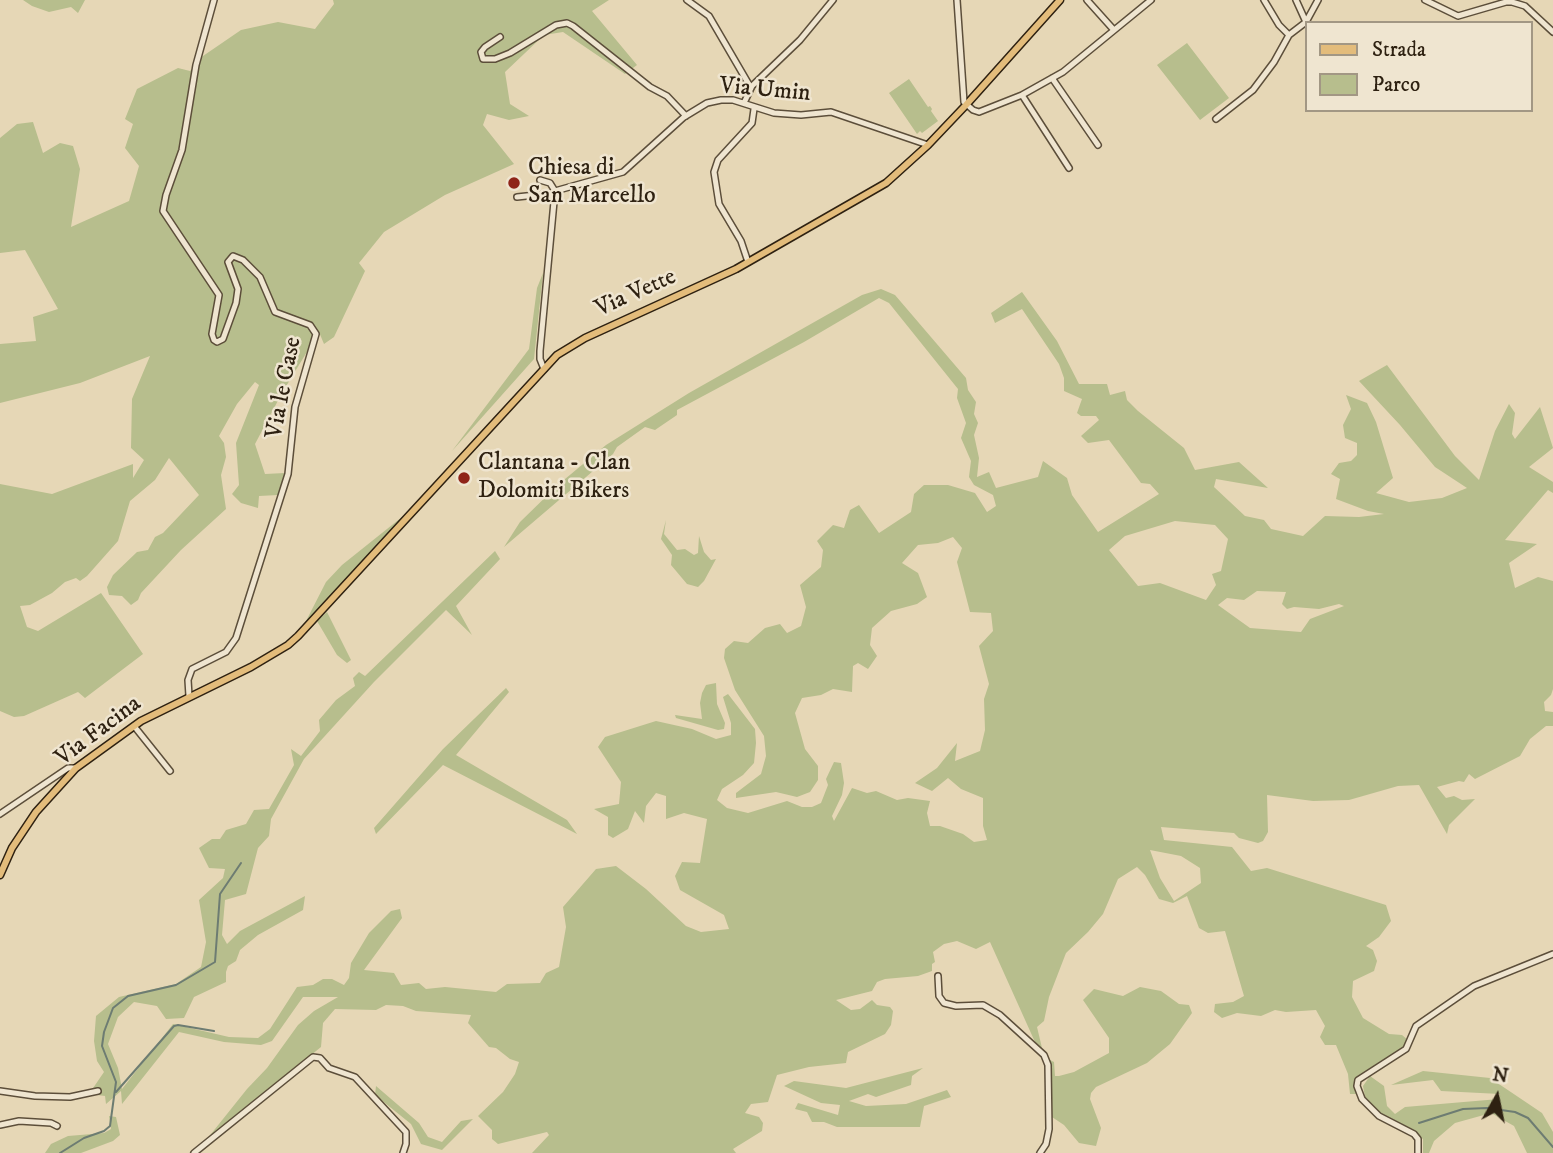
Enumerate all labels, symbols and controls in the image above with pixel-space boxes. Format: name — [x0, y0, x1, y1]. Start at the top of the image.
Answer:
legend — [1304, 21, 1532, 112]
text: Strada — [1372, 37, 1426, 63]
text: Parco — [1372, 72, 1420, 98]
street label: Via Umin — [718, 73, 812, 109]
place label: Chiesa di San Marcello — [528, 155, 656, 211]
marker: Chiesa di San Marcello — [506, 175, 522, 191]
street label: Via Vette — [591, 263, 681, 325]
street label: Via le Case — [261, 335, 309, 441]
place label: Clantana - Clan Dolomiti Bikers — [478, 450, 630, 506]
marker: Clantana - Clan Dolomiti Bikers — [456, 470, 472, 486]
street label: Via Facina — [50, 690, 148, 774]
north arrow — [1462, 1062, 1532, 1132]
text: N — [1491, 1063, 1510, 1088]

